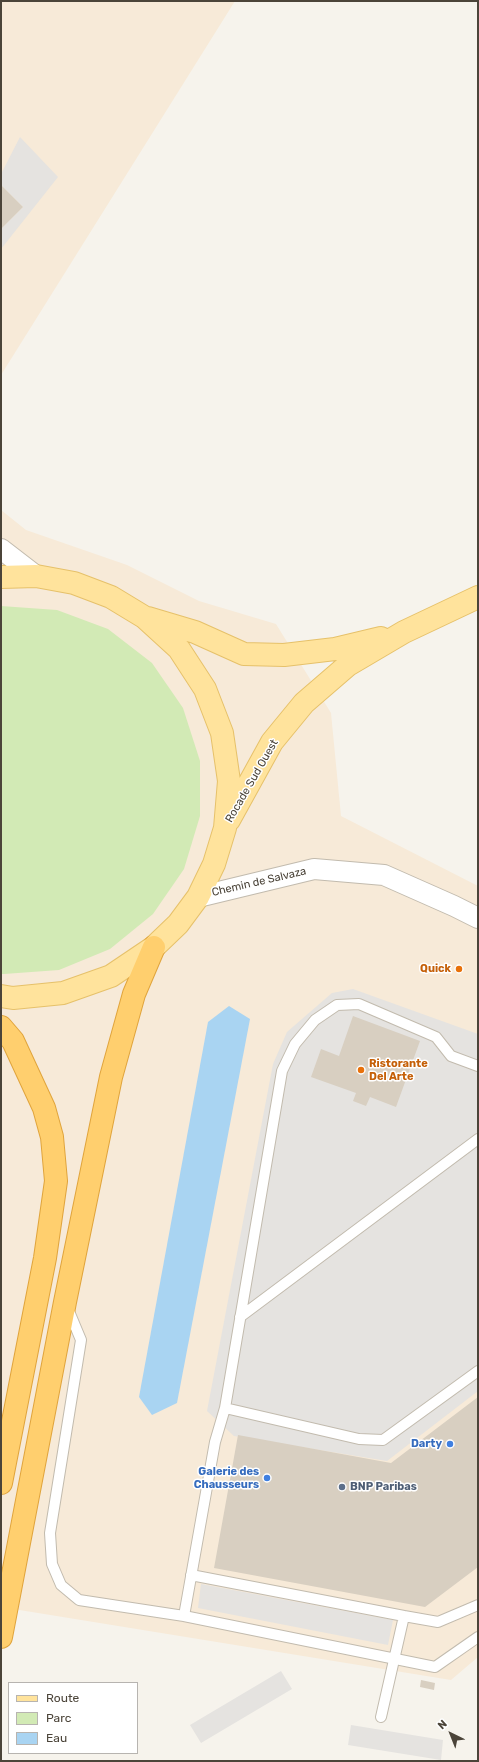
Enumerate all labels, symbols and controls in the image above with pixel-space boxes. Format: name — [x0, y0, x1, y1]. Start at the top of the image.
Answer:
street label: Rocade Sud Ouest — [223, 737, 281, 825]
street label: Chemin de Salvaza — [210, 865, 308, 899]
place label: Quick — [420, 962, 451, 976]
marker: Quick — [454, 964, 464, 974]
place label: Ristorante Del Arte — [369, 1057, 428, 1083]
marker: Ristorante Del Arte — [356, 1065, 366, 1075]
place label: Darty — [411, 1437, 442, 1451]
marker: Darty — [445, 1439, 455, 1449]
place label: Galerie des Chausseurs — [194, 1465, 259, 1491]
marker: Galerie des Chausseurs — [262, 1473, 272, 1483]
place label: BNP Paribas — [350, 1480, 417, 1494]
marker: BNP Paribas — [337, 1482, 347, 1492]
legend — [8, 1682, 138, 1754]
text: Route — [46, 1691, 79, 1705]
text: Parc — [46, 1711, 71, 1725]
north arrow — [431, 1714, 471, 1754]
text: N — [435, 1717, 450, 1732]
text: Eau — [46, 1731, 67, 1745]

